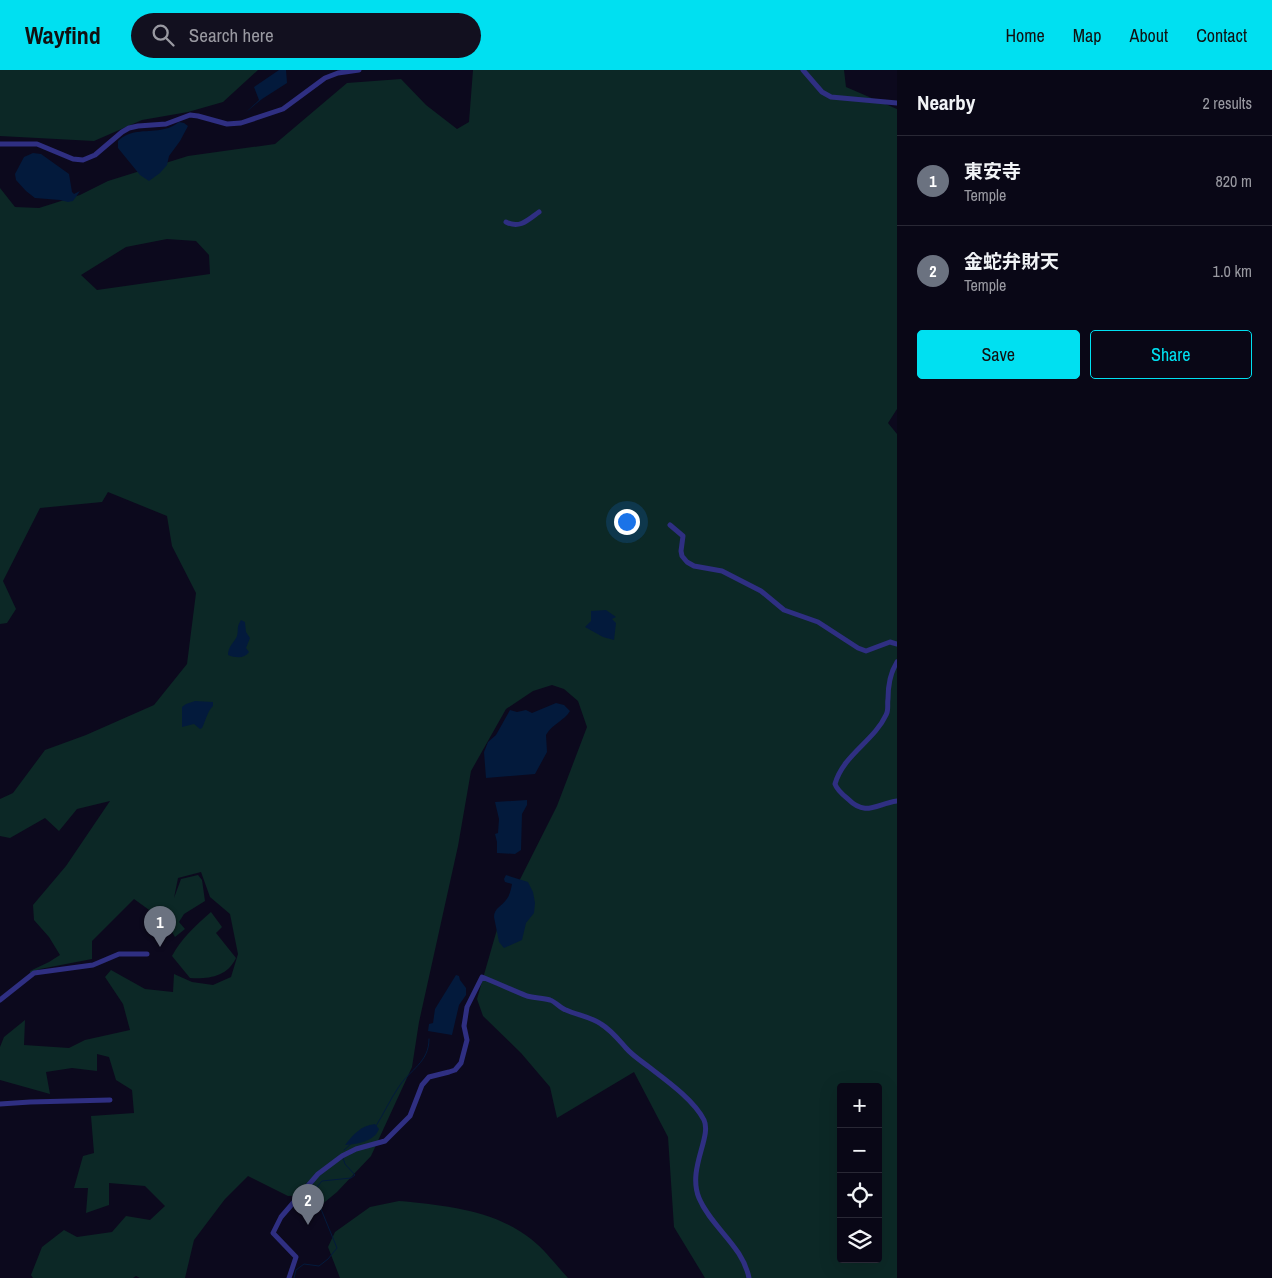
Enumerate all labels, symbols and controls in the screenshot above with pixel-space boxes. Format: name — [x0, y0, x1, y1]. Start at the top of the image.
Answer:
search box — [131, 13, 481, 58]
text: Wayfind — [25, 19, 101, 51]
icon: search — [149, 21, 177, 49]
text: Search here — [189, 22, 274, 48]
text: Home — [1005, 23, 1045, 48]
text: Map — [1073, 23, 1102, 48]
text: About — [1130, 23, 1168, 48]
text: Contact — [1196, 23, 1247, 48]
text: Nearby — [917, 88, 975, 117]
text: 2 results — [1202, 92, 1252, 114]
text: 東安寺 — [964, 158, 1021, 184]
text: 1 — [929, 170, 937, 192]
text: 820 m — [1216, 170, 1252, 192]
text: Temple — [964, 184, 1006, 206]
text: 金蛇弁財天 — [964, 248, 1059, 274]
text: 2 — [929, 260, 937, 282]
text: 1.0 km — [1213, 260, 1252, 282]
text: Temple — [964, 274, 1006, 296]
button: Save — [917, 330, 1080, 379]
button: Share — [1090, 330, 1252, 379]
your location — [614, 509, 640, 535]
pin: 1 — [144, 906, 176, 947]
map controls — [837, 1083, 882, 1263]
button: + — [837, 1083, 882, 1128]
button: − — [837, 1128, 882, 1173]
button: locate — [837, 1173, 882, 1218]
pin: 2 — [292, 1184, 324, 1225]
button: layers — [837, 1218, 882, 1263]

